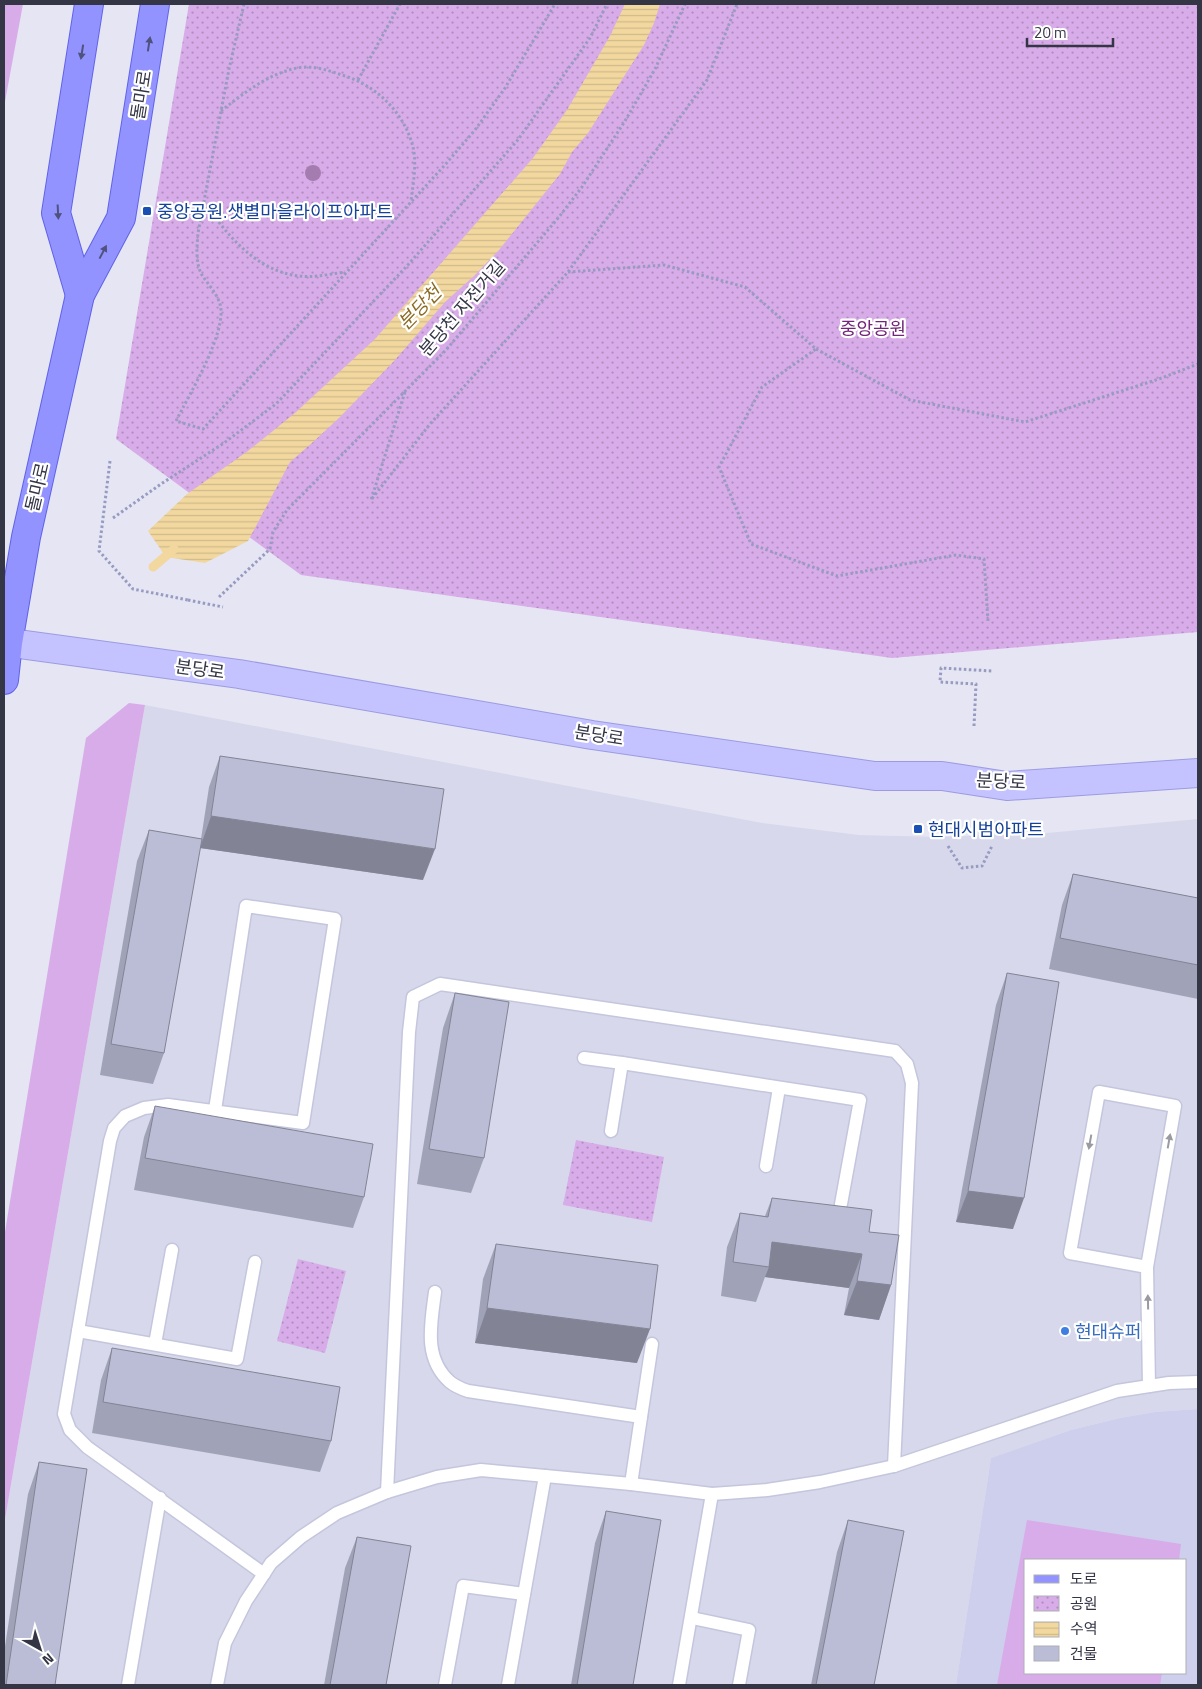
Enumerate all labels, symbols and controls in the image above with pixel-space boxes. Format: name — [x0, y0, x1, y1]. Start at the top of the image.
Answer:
scale bar — [1027, 15, 1113, 47]
text: 20 m — [1034, 21, 1067, 44]
one-way arrow — [146, 35, 154, 51]
one-way arrow — [77, 44, 85, 60]
street label: 돌마로 — [124, 68, 158, 122]
place label: 중앙공원.샛별마을라이프아파트 — [157, 198, 393, 225]
one-way arrow — [55, 205, 63, 221]
marker: 중앙공원.샛별마을라이프아파트 — [141, 205, 153, 217]
one-way arrow — [99, 244, 107, 259]
street label: 분당천 자전거길 — [412, 254, 512, 362]
water label: 분당천 — [390, 277, 449, 336]
park label: 중앙공원 — [840, 315, 906, 342]
street label: 돌마로 — [18, 460, 56, 514]
street label: 분당로 — [174, 652, 226, 686]
street label: 분당로 — [572, 718, 626, 752]
street label: 분당로 — [975, 766, 1027, 796]
place label: 현대시범아파트 — [928, 816, 1044, 843]
marker: 현대시범아파트 — [912, 823, 924, 835]
one-way arrow — [1165, 1133, 1173, 1149]
one-way arrow — [1086, 1134, 1094, 1150]
one-way arrow — [1144, 1294, 1152, 1310]
place label: 현대슈퍼 — [1075, 1318, 1141, 1345]
marker: 현대슈퍼 — [1059, 1325, 1071, 1337]
legend — [1024, 1559, 1187, 1674]
text: 도로 — [1070, 1567, 1098, 1590]
text: 공원 — [1070, 1592, 1098, 1615]
text: 수역 — [1070, 1617, 1098, 1640]
north arrow — [15, 1624, 65, 1674]
text: 건물 — [1070, 1642, 1098, 1665]
text: N — [38, 1648, 59, 1671]

